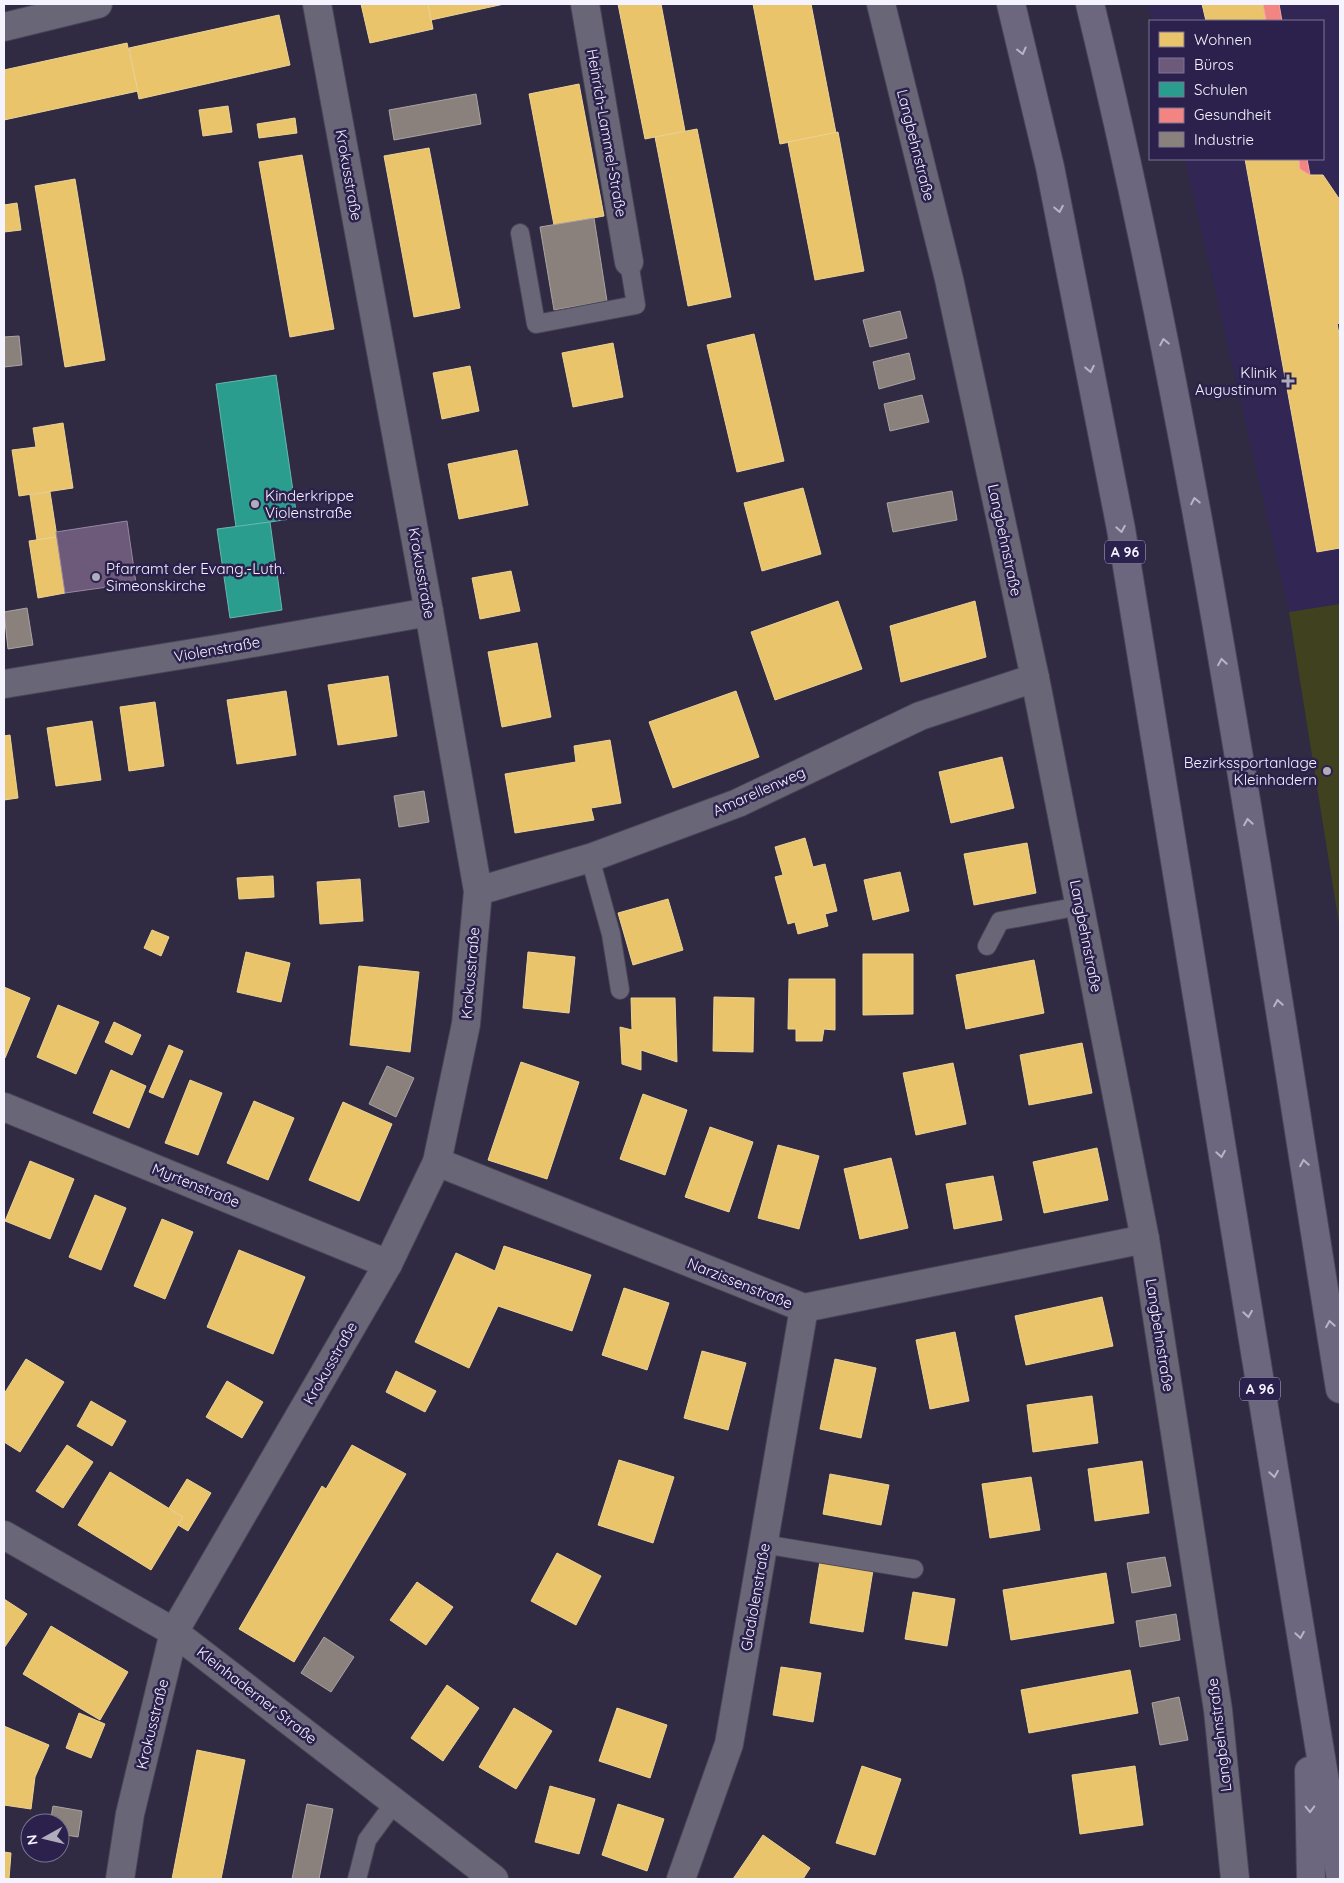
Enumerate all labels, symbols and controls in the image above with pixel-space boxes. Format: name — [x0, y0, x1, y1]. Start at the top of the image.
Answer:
legend — [1149, 20, 1324, 160]
text: Wohnen — [1194, 30, 1252, 49]
one-way arrow — [1016, 47, 1027, 56]
street label: Heinrich-Lammel-Straße — [583, 48, 631, 218]
text: Büros — [1194, 55, 1234, 74]
text: Schulen — [1194, 80, 1248, 99]
street label: Langbehnstraße — [893, 87, 939, 203]
text: Gesundheit — [1194, 105, 1272, 124]
street label: Krokusstraße — [332, 128, 366, 222]
text: Industrie — [1194, 130, 1254, 149]
one-way arrow — [1053, 205, 1063, 214]
one-way arrow — [1159, 338, 1169, 346]
place label: Klinik Augustinum — [1195, 363, 1277, 399]
one-way arrow — [1084, 365, 1094, 373]
marker: Klinik Augustinum — [1281, 374, 1295, 388]
street label: Langbehnstraße — [984, 482, 1026, 598]
place label: Kinderkrippe Violenstraße — [265, 486, 354, 522]
one-way arrow — [1190, 497, 1201, 506]
marker: Kinderkrippe Violenstraße — [249, 498, 261, 510]
one-way arrow — [1115, 524, 1125, 533]
street label: Krokusstraße — [405, 526, 439, 620]
road number: A 96 — [1105, 540, 1145, 564]
place label: Pfarramt der Evang.-Luth. Simeonskirche — [106, 559, 285, 595]
marker: Pfarramt der Evang.-Luth. Simeonskirche — [90, 571, 102, 583]
street label: Violenstraße — [172, 632, 262, 666]
one-way arrow — [1217, 657, 1227, 666]
place label: Bezirkssportanlage Kleinhadern — [1184, 753, 1317, 789]
street label: Amarellenweg — [710, 762, 808, 820]
marker: Bezirkssportanlage Kleinhadern — [1321, 765, 1333, 777]
one-way arrow — [1244, 818, 1254, 826]
street label: Langbehnstraße — [1066, 878, 1106, 994]
street label: Krokusstraße — [457, 926, 483, 1020]
one-way arrow — [1273, 998, 1283, 1007]
one-way arrow — [1216, 1149, 1226, 1158]
street label: Myrtenstraße — [149, 1159, 243, 1211]
one-way arrow — [1299, 1159, 1309, 1168]
street label: Narzissenstraße — [685, 1253, 795, 1313]
street label: Langbehnstraße — [1142, 1277, 1178, 1393]
one-way arrow — [1242, 1310, 1252, 1318]
street label: Krokusstraße — [299, 1318, 361, 1408]
one-way arrow — [1325, 1319, 1335, 1328]
road number: A 96 — [1240, 1378, 1280, 1400]
one-way arrow — [1268, 1471, 1279, 1479]
street label: Gladiolenstraße — [736, 1542, 774, 1652]
one-way arrow — [1295, 1630, 1305, 1639]
street label: Kleinhaderner Straße — [193, 1642, 321, 1748]
street label: Krokusstraße — [132, 1677, 172, 1771]
street label: Langbehnstraße — [1203, 1677, 1235, 1793]
one-way arrow — [1304, 1805, 1315, 1813]
north arrow — [20, 1813, 70, 1863]
text: N — [22, 1833, 42, 1846]

